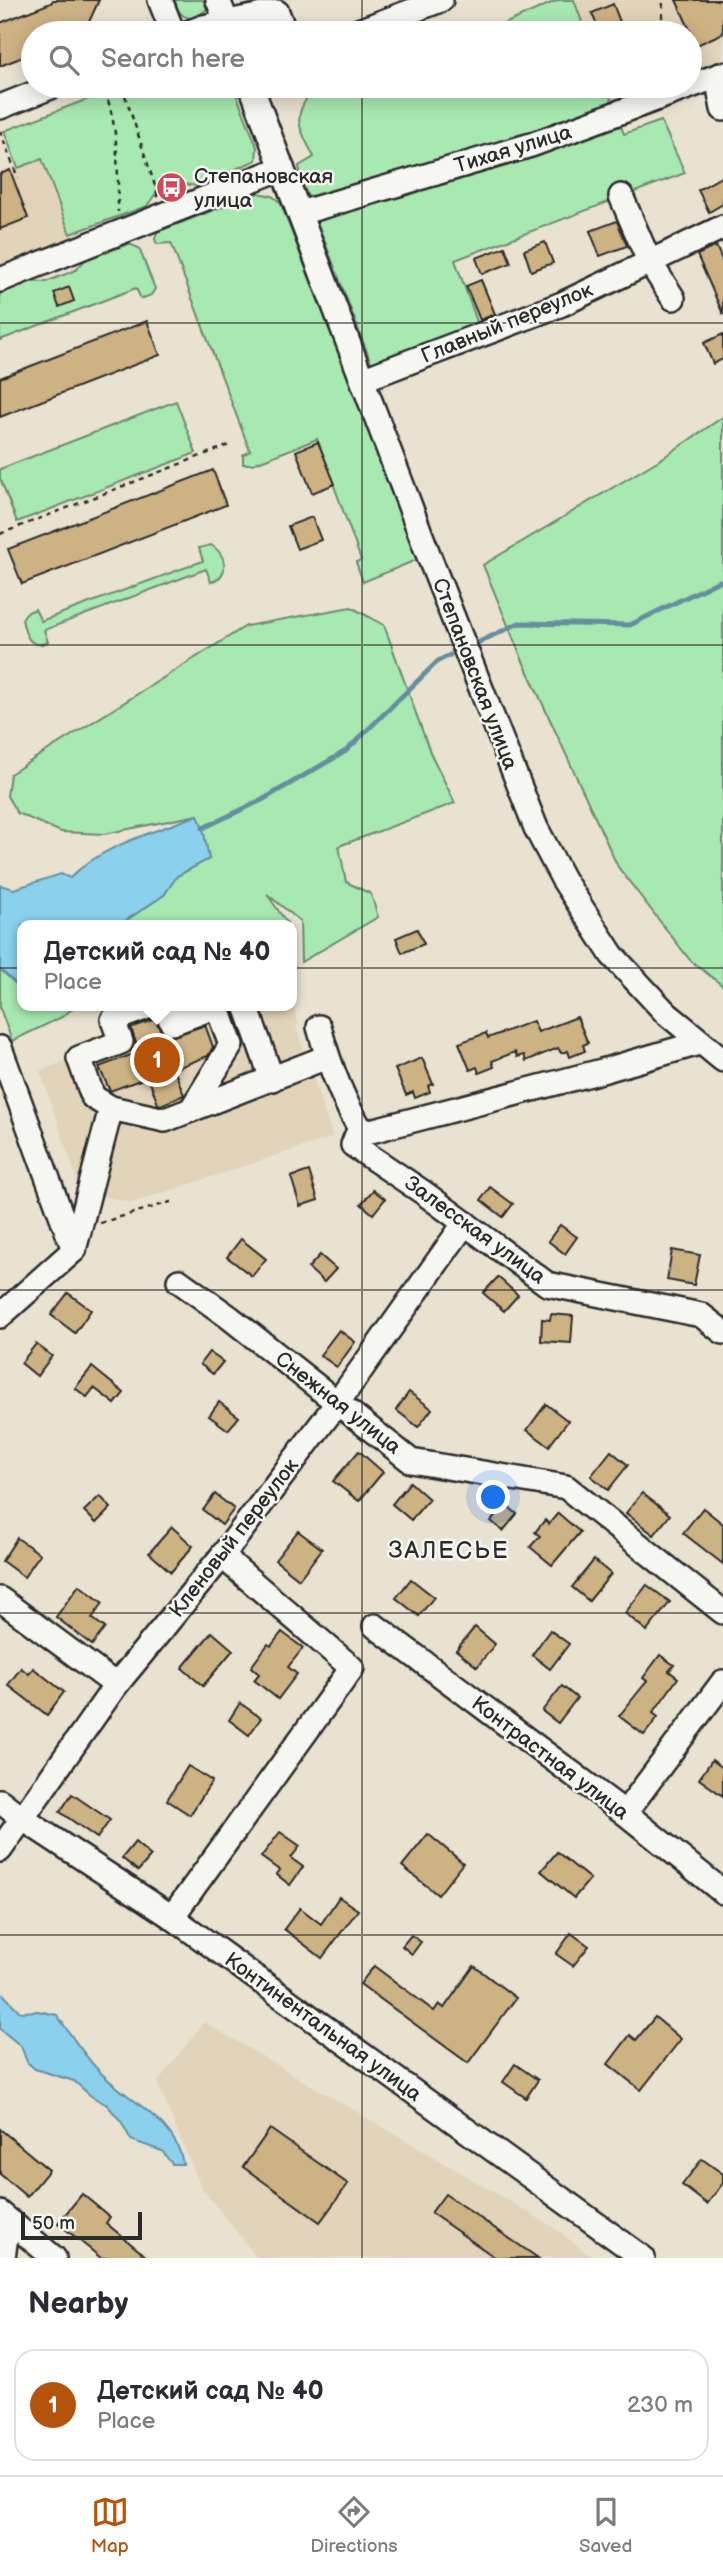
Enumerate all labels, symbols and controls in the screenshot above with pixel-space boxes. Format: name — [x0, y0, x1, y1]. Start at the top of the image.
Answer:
search box — [21, 21, 702, 98]
icon: search — [45, 41, 83, 79]
text: Search here — [101, 44, 245, 75]
street label: Тихая улица — [451, 119, 575, 179]
place label: Степановская улица — [194, 164, 333, 213]
bus stop icon: Степановская улица — [154, 171, 188, 205]
street label: Главный переулок — [418, 277, 596, 369]
street label: Степановская улица — [427, 575, 523, 774]
popup — [17, 920, 297, 1011]
text: Детский сад № 40 — [44, 937, 270, 968]
text: Place — [44, 968, 102, 996]
pin: 1 — [134, 1034, 180, 1086]
street label: Залесская улица — [400, 1171, 551, 1290]
street label: Снежная улица — [270, 1346, 406, 1460]
street label: Кленовый переулок — [164, 1454, 304, 1622]
your location — [476, 1480, 510, 1514]
district label: ЗАЛЕСЬЕ — [388, 1536, 510, 1565]
street label: Контрастная улица — [467, 1691, 634, 1826]
street label: Континентальная улица — [220, 1947, 427, 2107]
scale bar — [21, 2209, 142, 2241]
text: 50 m — [32, 2212, 75, 2235]
text: Nearby — [28, 2286, 128, 2322]
text: Детский сад № 40 — [97, 2376, 324, 2407]
text: 1 — [48, 2391, 58, 2419]
text: 230 m — [627, 2391, 693, 2419]
text: Place — [97, 2407, 155, 2435]
tab: Map — [91, 2493, 129, 2558]
tab: Directions — [310, 2493, 398, 2558]
tab: Saved — [579, 2493, 632, 2558]

